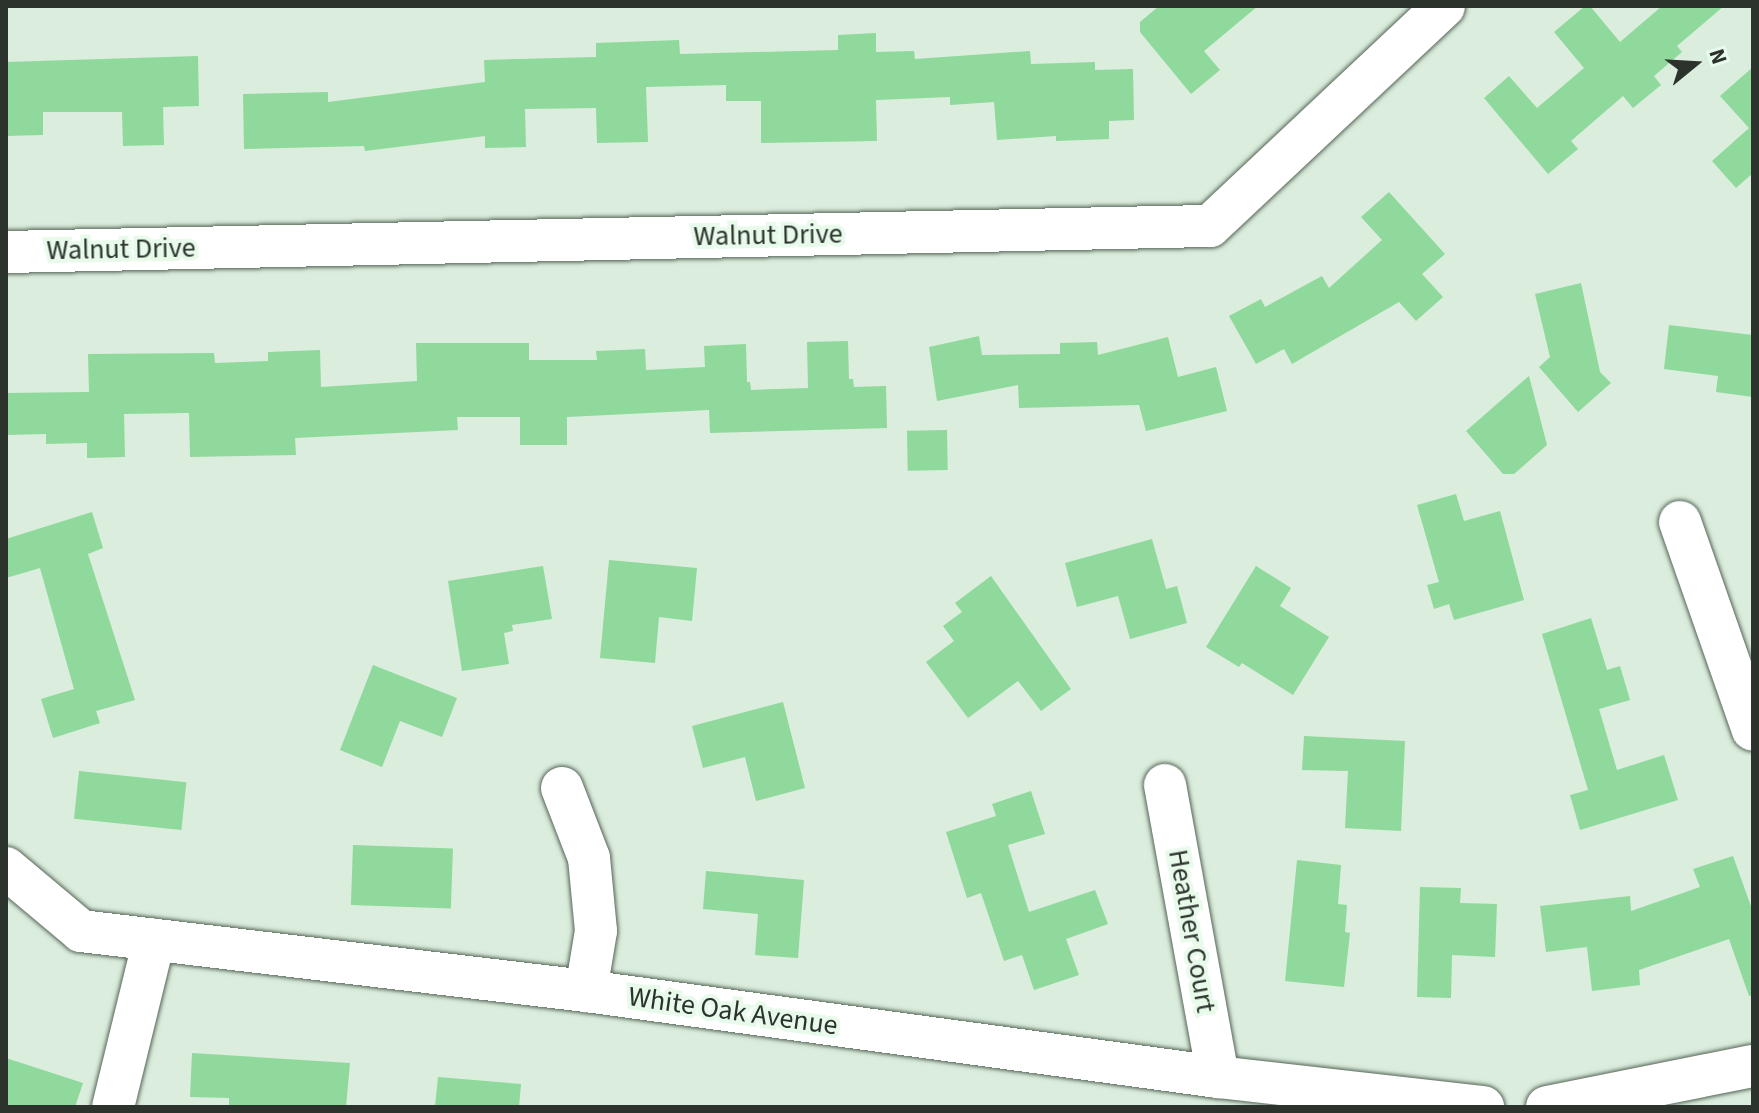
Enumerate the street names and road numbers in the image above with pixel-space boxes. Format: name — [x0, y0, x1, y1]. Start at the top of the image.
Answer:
street label: Walnut Drive — [693, 217, 843, 253]
street label: Walnut Drive — [46, 231, 196, 267]
street label: Heather Court — [1161, 847, 1223, 1015]
street label: White Oak Avenue — [626, 980, 840, 1042]

